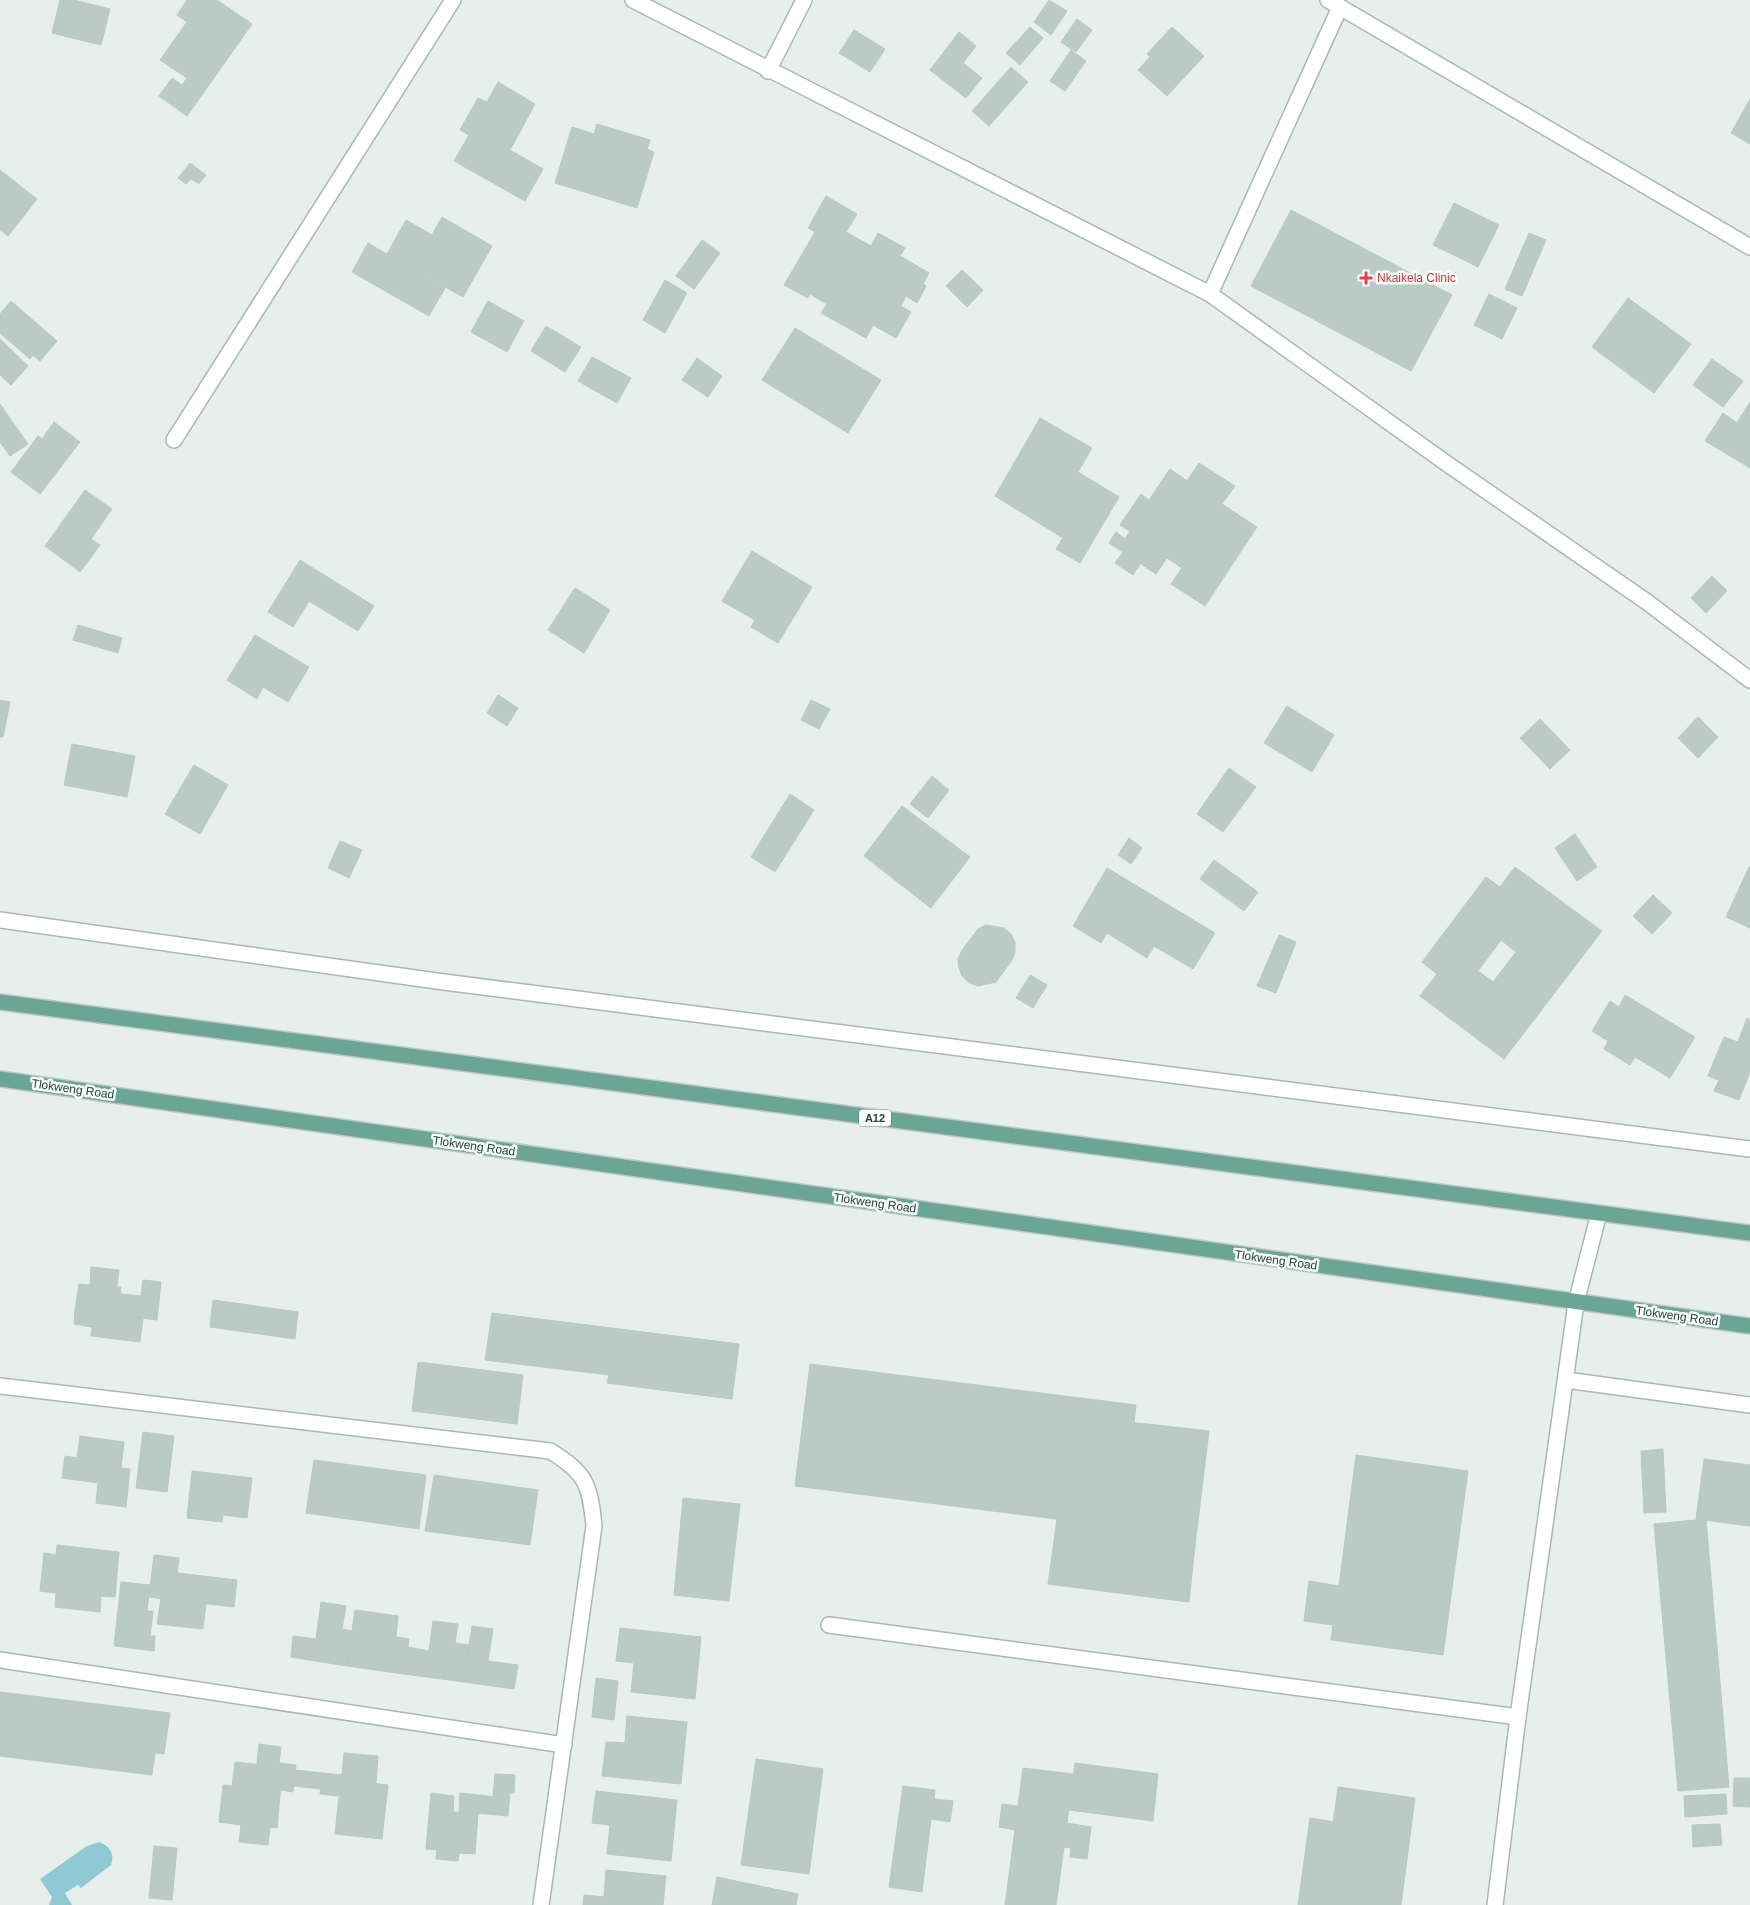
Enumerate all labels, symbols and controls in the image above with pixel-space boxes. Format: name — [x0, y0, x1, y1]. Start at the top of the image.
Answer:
marker: Nkaikela Clinic — [1359, 271, 1373, 285]
place label: Nkaikela Clinic — [1377, 271, 1456, 285]
street label: Tlokweng Road — [31, 1076, 115, 1102]
road number: A12 — [859, 1110, 891, 1126]
street label: Tlokweng Road — [432, 1133, 516, 1159]
street label: Tlokweng Road — [833, 1190, 917, 1216]
street label: Tlokweng Road — [1234, 1247, 1318, 1273]
street label: Tlokweng Road — [1635, 1303, 1719, 1329]

